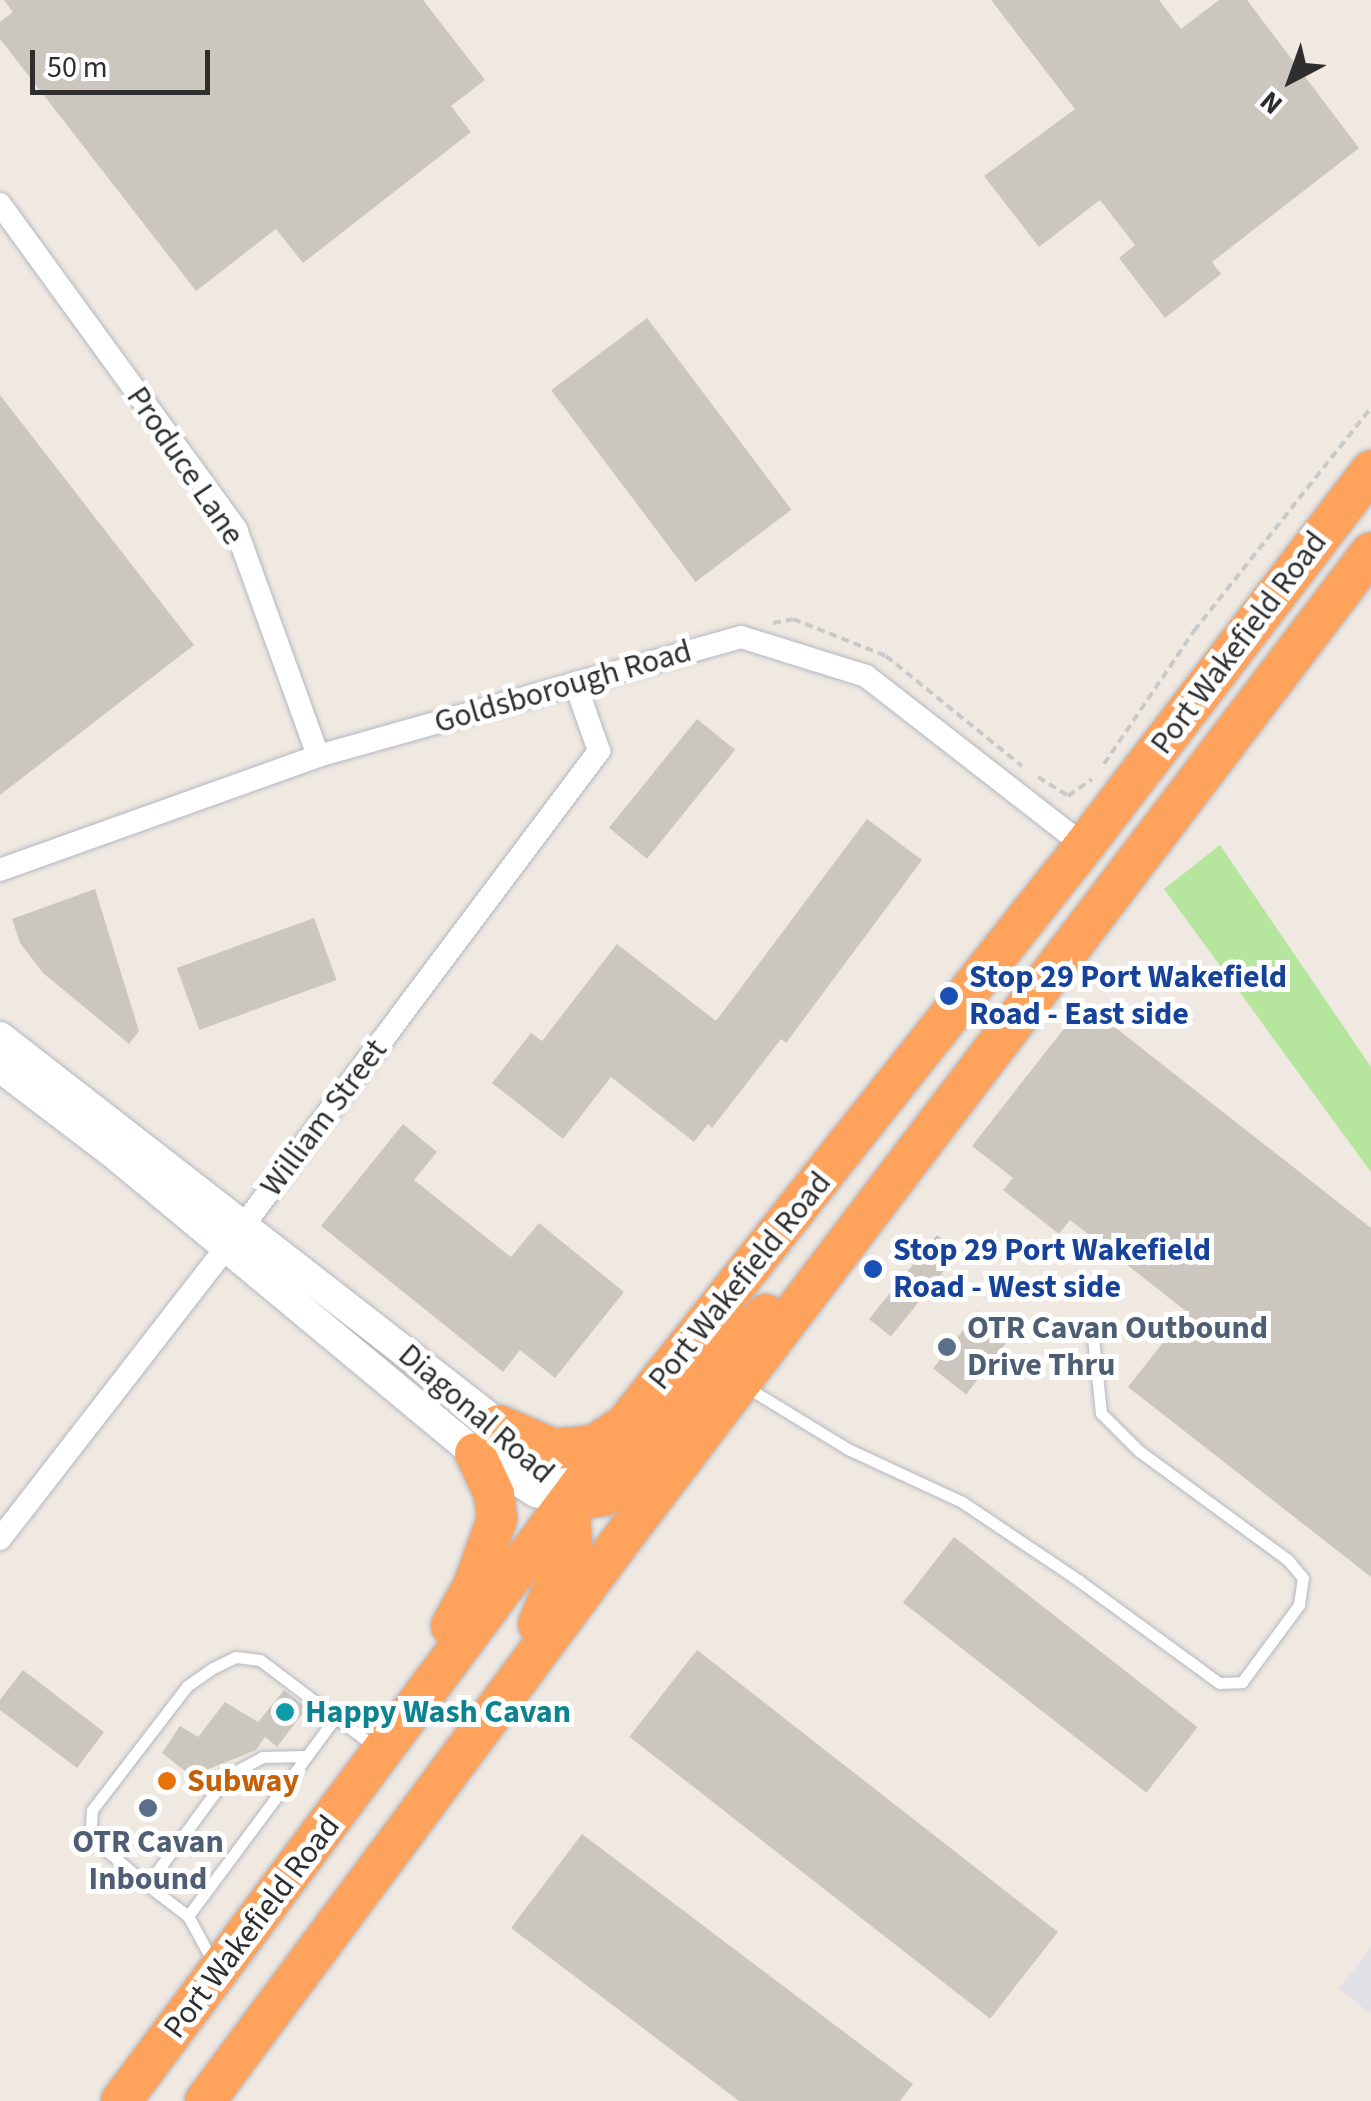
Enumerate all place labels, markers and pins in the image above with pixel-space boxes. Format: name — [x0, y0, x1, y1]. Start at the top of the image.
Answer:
place label: Stop 29 Port Wakefield Road - East side — [969, 959, 1287, 1034]
marker: Stop 29 Port Wakefield Road - East side — [938, 985, 960, 1007]
place label: Stop 29 Port Wakefield Road - West side — [893, 1232, 1211, 1307]
marker: Stop 29 Port Wakefield Road - West side — [862, 1258, 884, 1280]
place label: OTR Cavan Outbound Drive Thru — [967, 1310, 1268, 1385]
marker: OTR Cavan Outbound Drive Thru — [936, 1336, 958, 1358]
place label: Happy Wash Cavan — [305, 1693, 571, 1731]
marker: Happy Wash Cavan — [274, 1701, 296, 1723]
place label: Subway — [187, 1762, 299, 1800]
marker: Subway — [156, 1770, 178, 1792]
marker: OTR Cavan Inbound — [137, 1797, 159, 1819]
place label: OTR Cavan Inbound — [72, 1824, 224, 1899]

